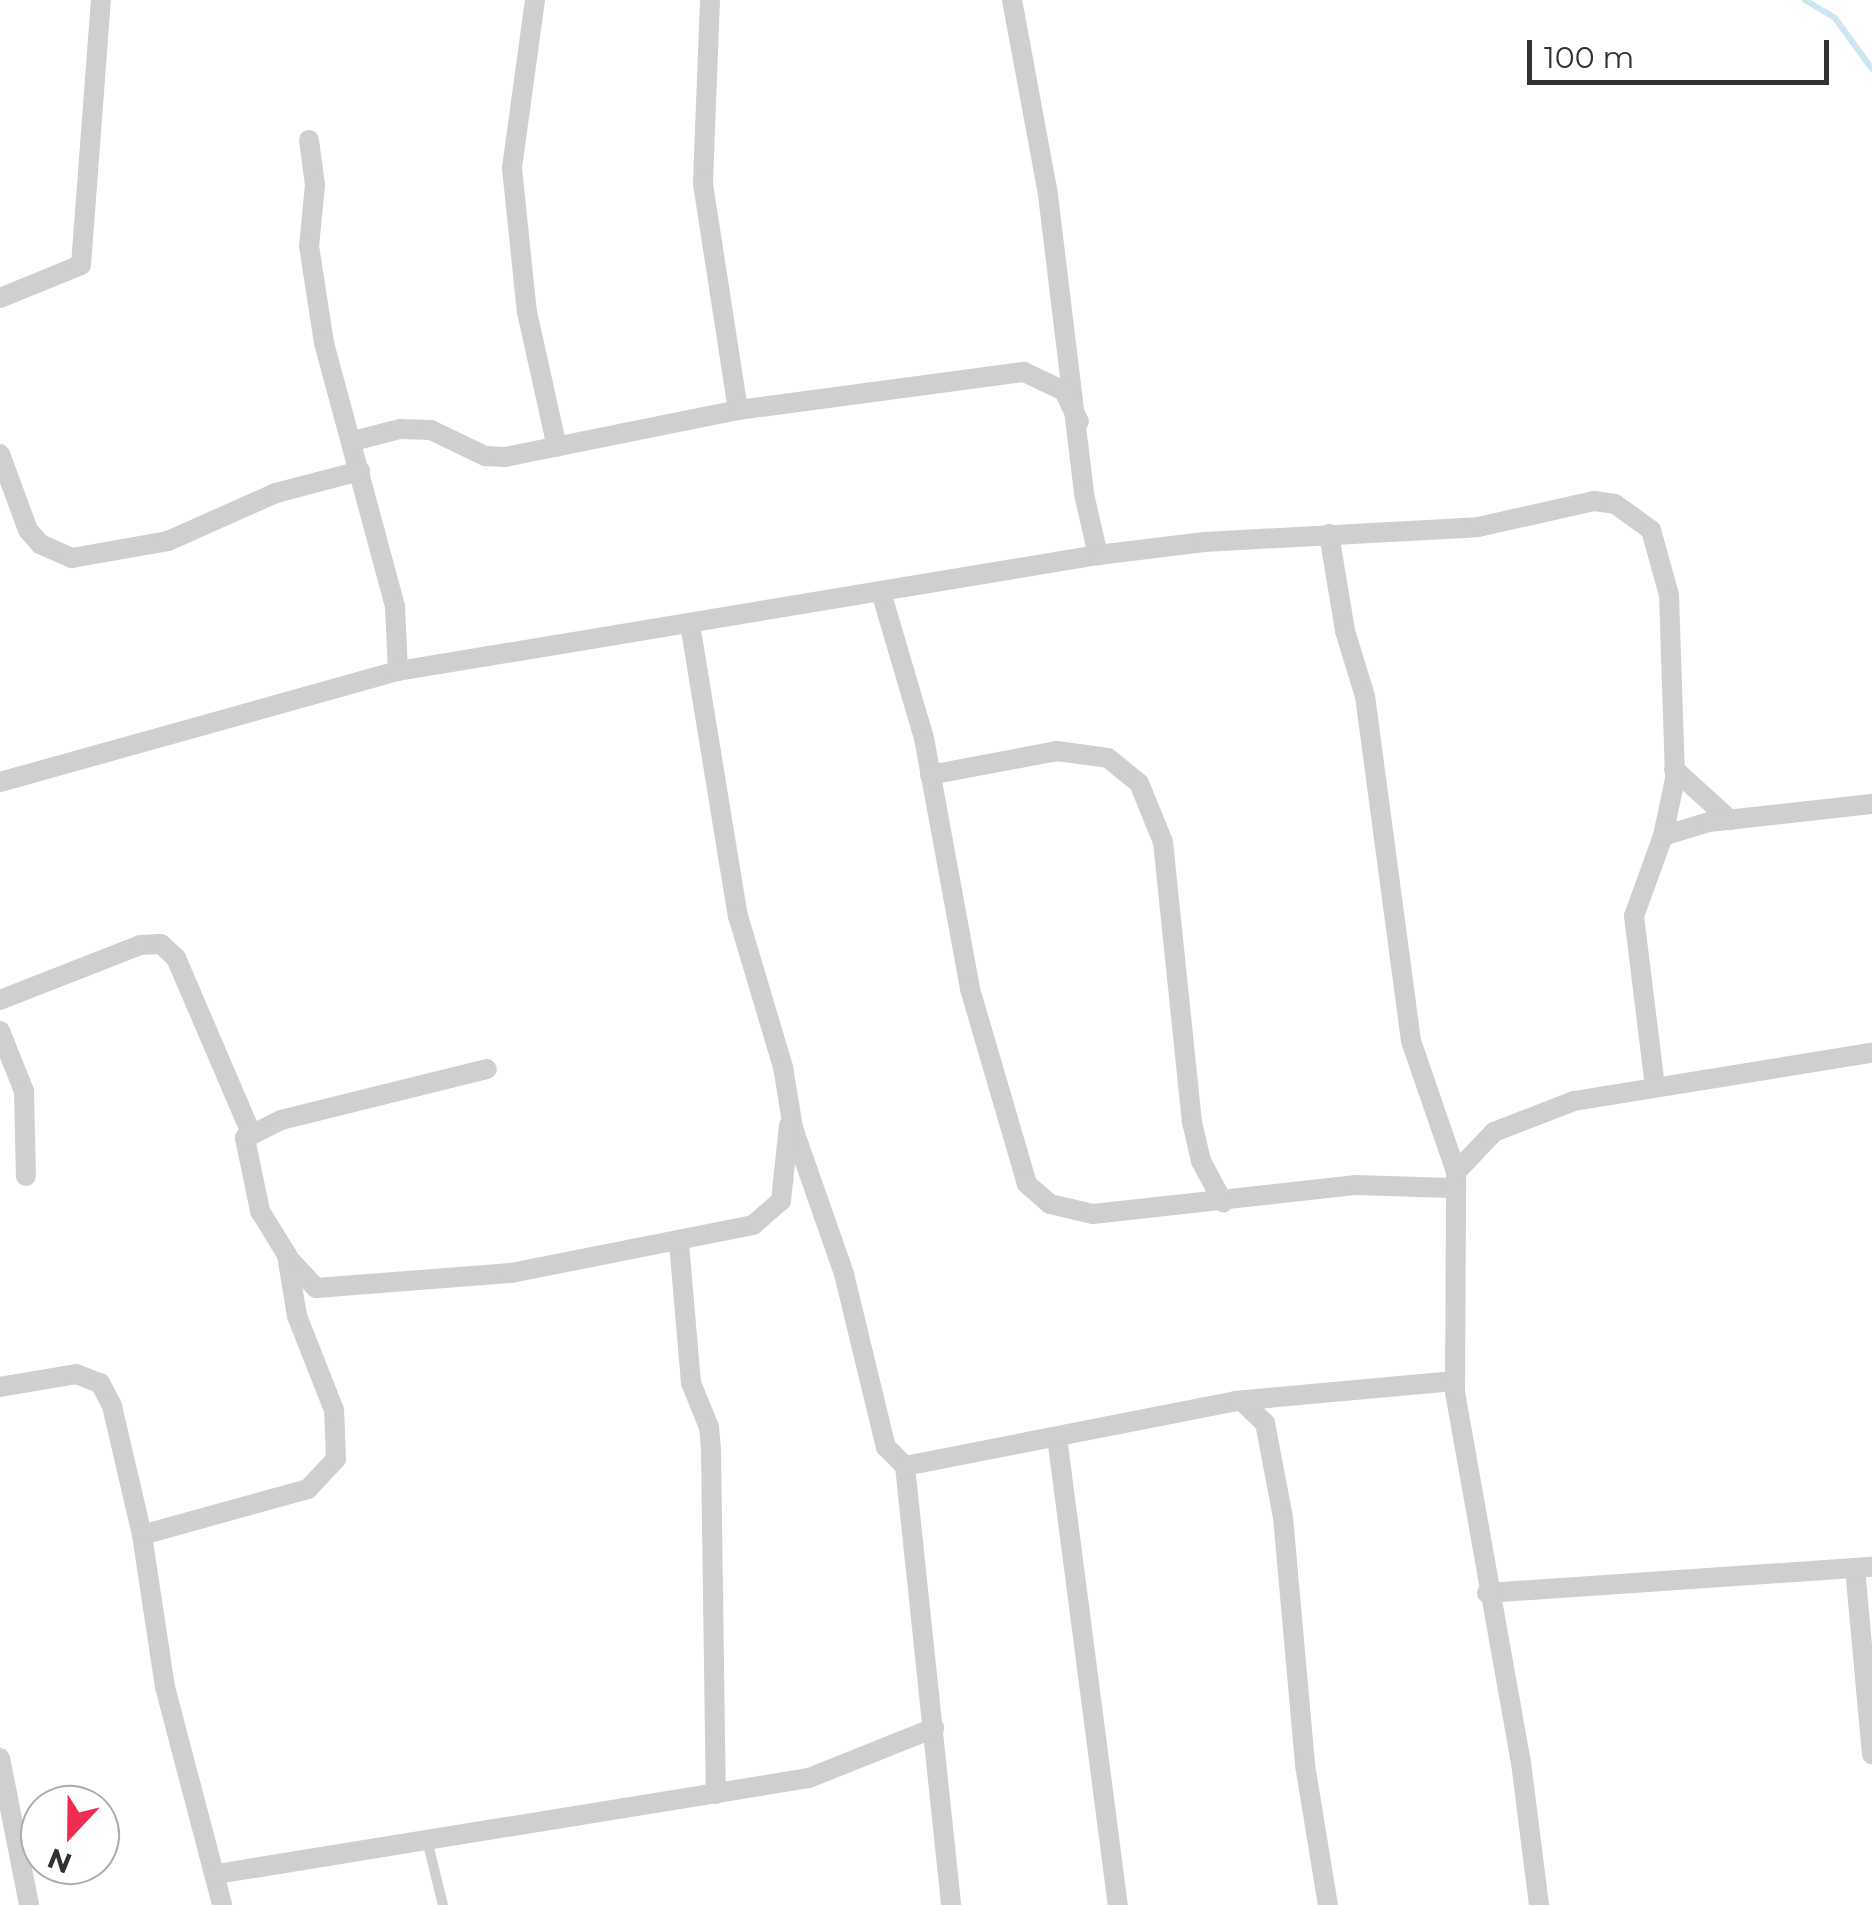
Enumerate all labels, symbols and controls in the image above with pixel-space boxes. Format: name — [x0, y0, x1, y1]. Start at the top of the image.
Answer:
scale bar — [1532, 20, 1834, 82]
text: 100 m — [1544, 39, 1634, 76]
north arrow — [20, 1785, 120, 1885]
text: N — [43, 1841, 76, 1881]

